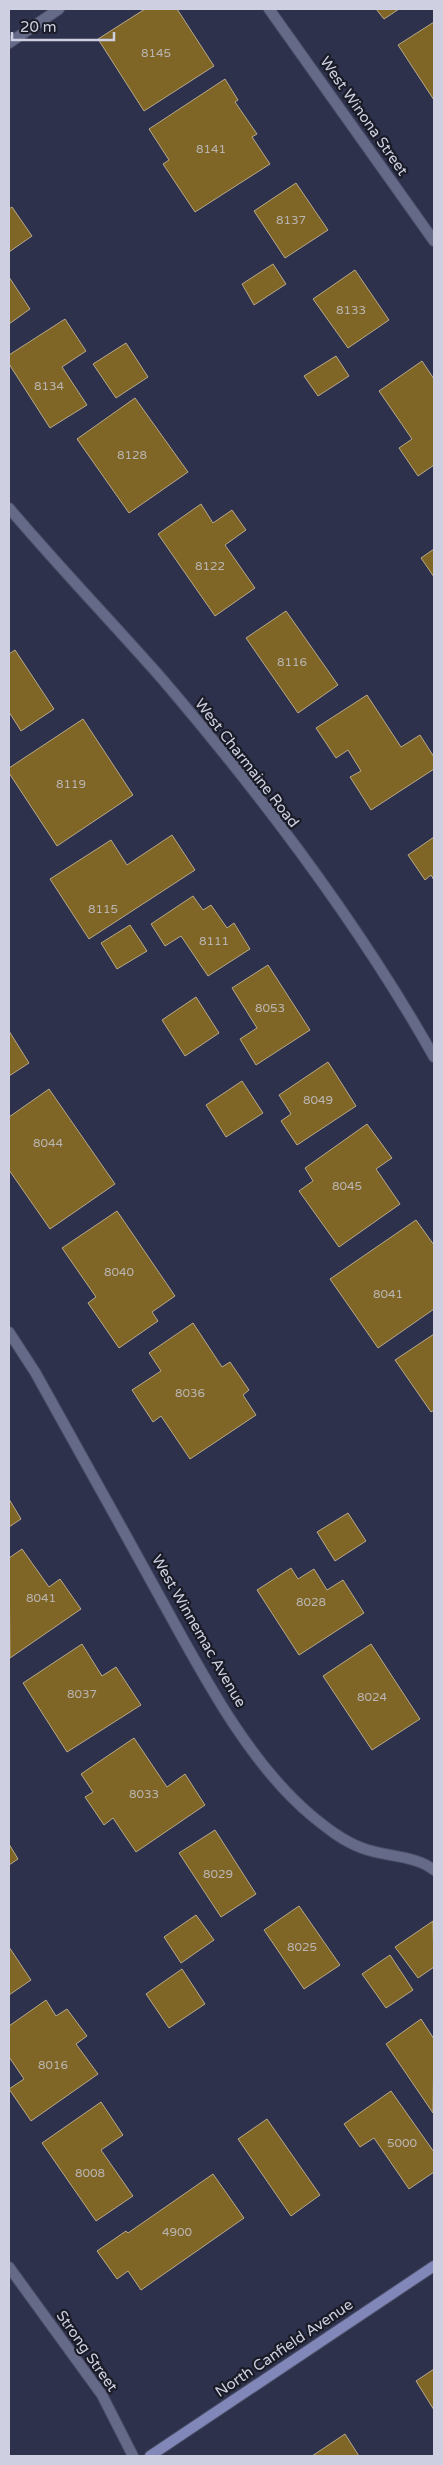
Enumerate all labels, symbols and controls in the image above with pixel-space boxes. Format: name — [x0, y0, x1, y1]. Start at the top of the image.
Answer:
scale bar — [12, 10, 115, 42]
text: 20 m — [20, 18, 57, 36]
house number: 8145 — [141, 46, 171, 60]
street label: West Winona Street — [316, 53, 412, 179]
house number: 8141 — [196, 142, 226, 156]
house number: 8137 — [276, 213, 306, 227]
house number: 8133 — [336, 303, 366, 317]
house number: 8134 — [34, 379, 65, 393]
house number: 8128 — [117, 448, 147, 462]
house number: 8122 — [195, 559, 225, 573]
house number: 8116 — [277, 655, 307, 669]
street label: West Charmaine Road — [191, 695, 303, 831]
house number: 8119 — [56, 777, 86, 791]
house number: 8115 — [88, 902, 118, 916]
house number: 8111 — [199, 934, 229, 948]
house number: 8053 — [255, 1001, 285, 1015]
house number: 8049 — [303, 1093, 333, 1107]
house number: 8044 — [33, 1136, 64, 1150]
house number: 8045 — [332, 1179, 362, 1193]
house number: 8040 — [104, 1265, 135, 1279]
house number: 8041 — [373, 1287, 403, 1301]
house number: 8036 — [175, 1386, 205, 1400]
street label: West Winnemac Avenue — [148, 1552, 250, 1710]
house number: 8041 — [26, 1591, 56, 1605]
house number: 8028 — [296, 1595, 326, 1609]
house number: 8037 — [67, 1687, 97, 1701]
house number: 8024 — [357, 1690, 388, 1704]
house number: 8033 — [129, 1787, 159, 1801]
house number: 8029 — [203, 1867, 233, 1881]
house number: 8025 — [287, 1940, 317, 1954]
house number: 8016 — [38, 2058, 68, 2072]
house number: 5000 — [387, 2136, 418, 2150]
house number: 8008 — [75, 2166, 105, 2180]
house number: 4900 — [162, 2225, 193, 2239]
street label: North Canfield Avenue — [212, 2295, 356, 2401]
street label: Strong Street — [52, 2307, 122, 2395]

